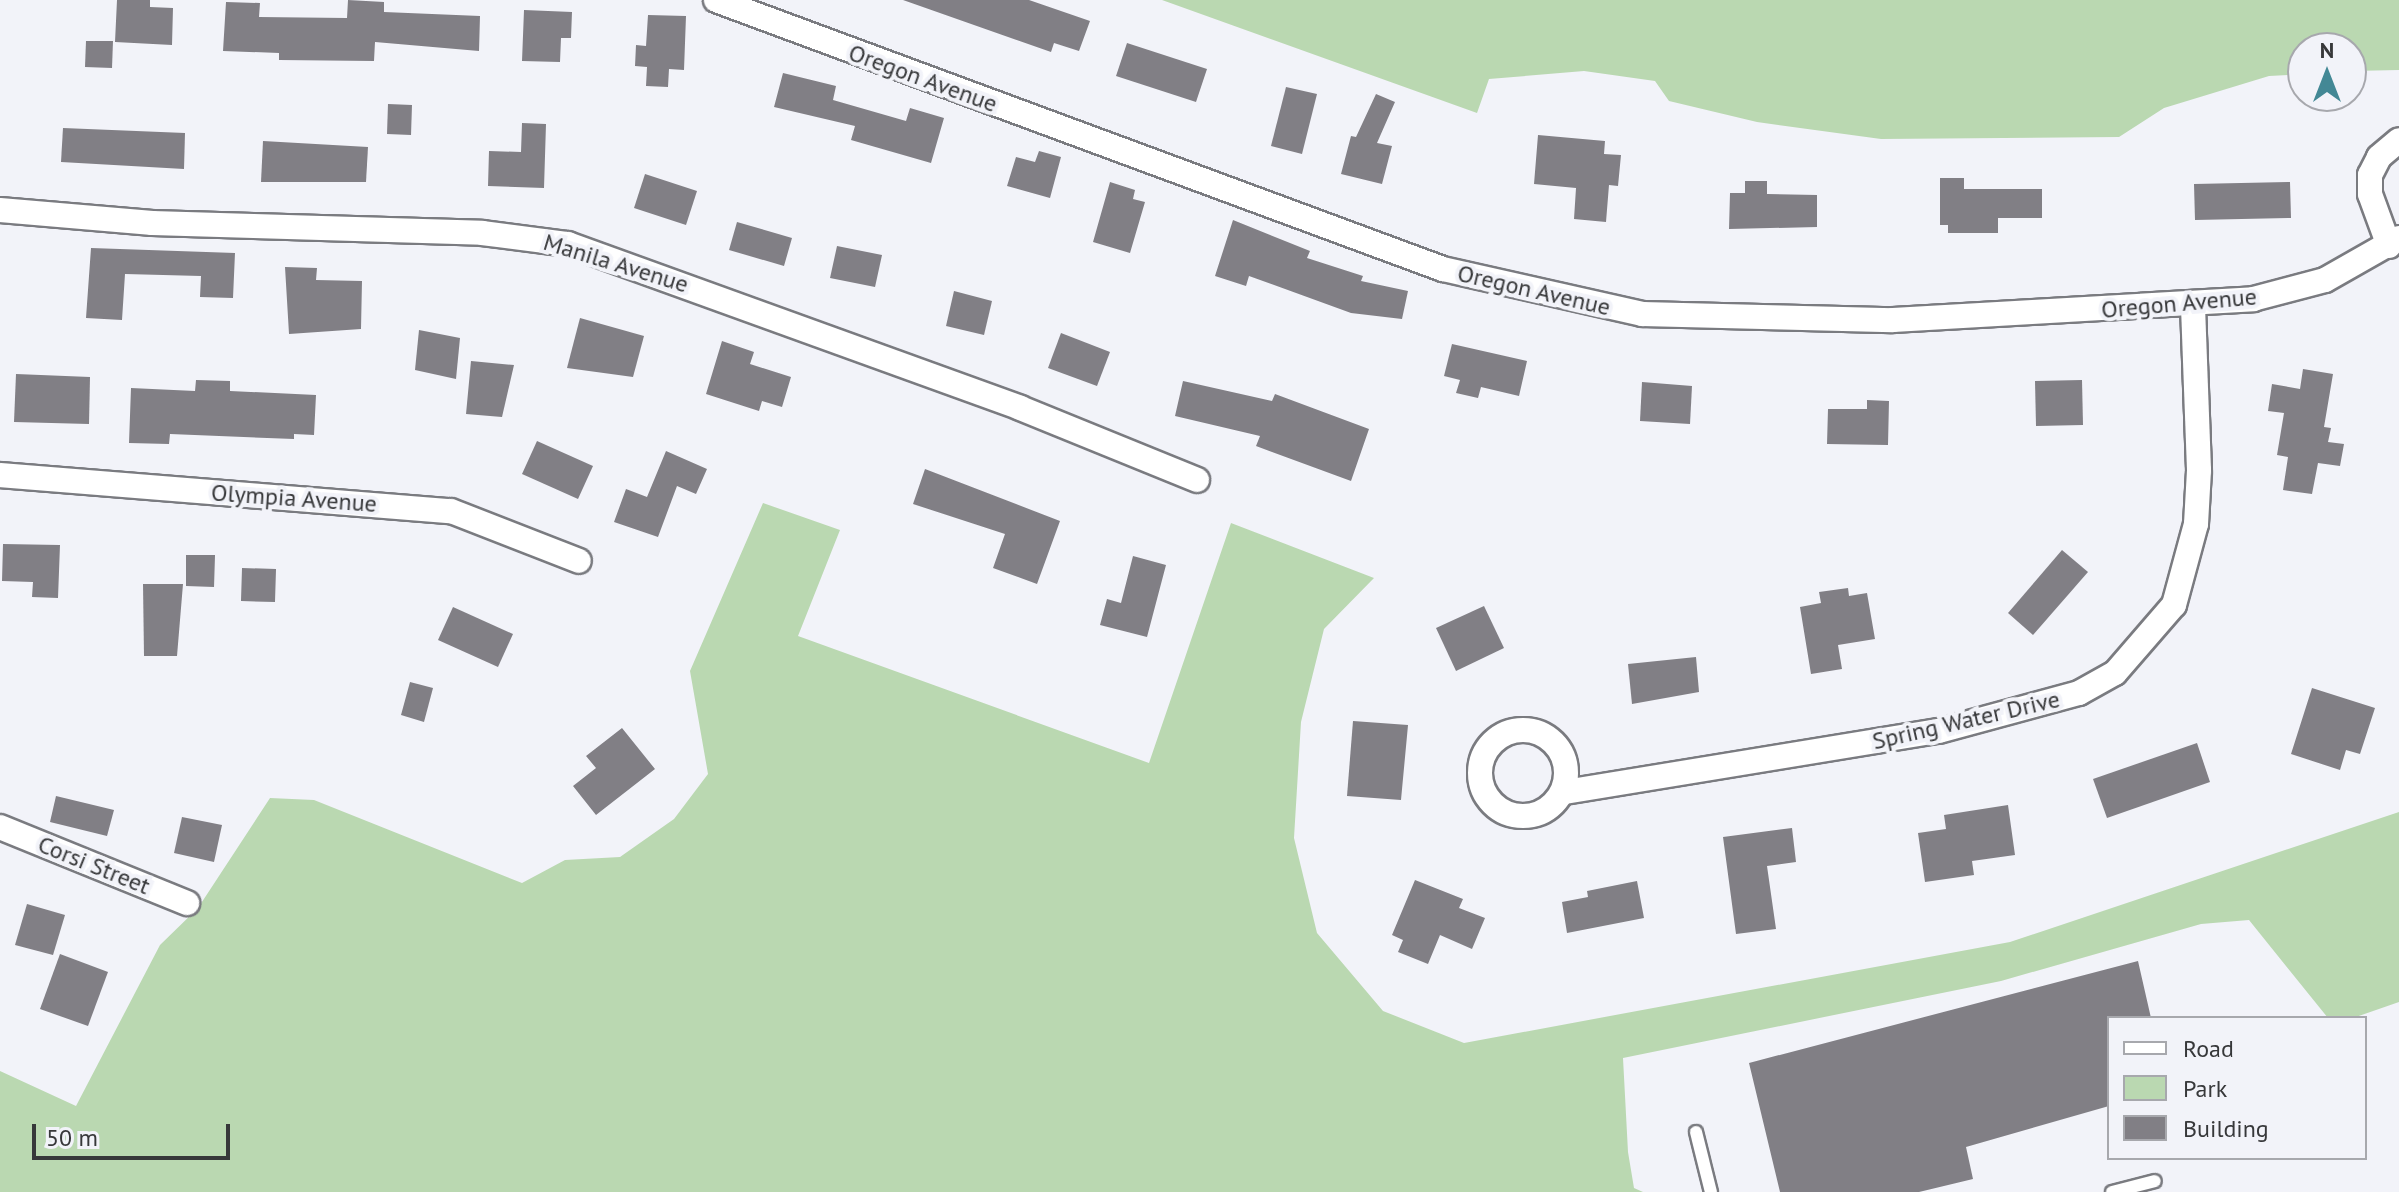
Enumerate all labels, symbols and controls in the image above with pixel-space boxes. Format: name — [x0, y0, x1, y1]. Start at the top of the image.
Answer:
north arrow — [2287, 32, 2367, 112]
text: N — [2320, 36, 2334, 64]
street label: Oregon Avenue — [844, 38, 1002, 118]
street label: Manila Avenue — [540, 227, 692, 299]
street label: Oregon Avenue — [1454, 258, 1614, 322]
street label: Oregon Avenue — [2100, 282, 2258, 324]
street label: Olympia Avenue — [210, 478, 378, 518]
street label: Spring Water Drive — [1869, 684, 2063, 756]
street label: Corsi Street — [34, 830, 154, 900]
legend — [2107, 1016, 2367, 1160]
text: Road — [2183, 1033, 2234, 1064]
text: Park — [2183, 1073, 2227, 1104]
scale bar — [36, 1108, 234, 1158]
text: Building — [2183, 1113, 2269, 1144]
text: 50 m — [46, 1122, 98, 1153]

